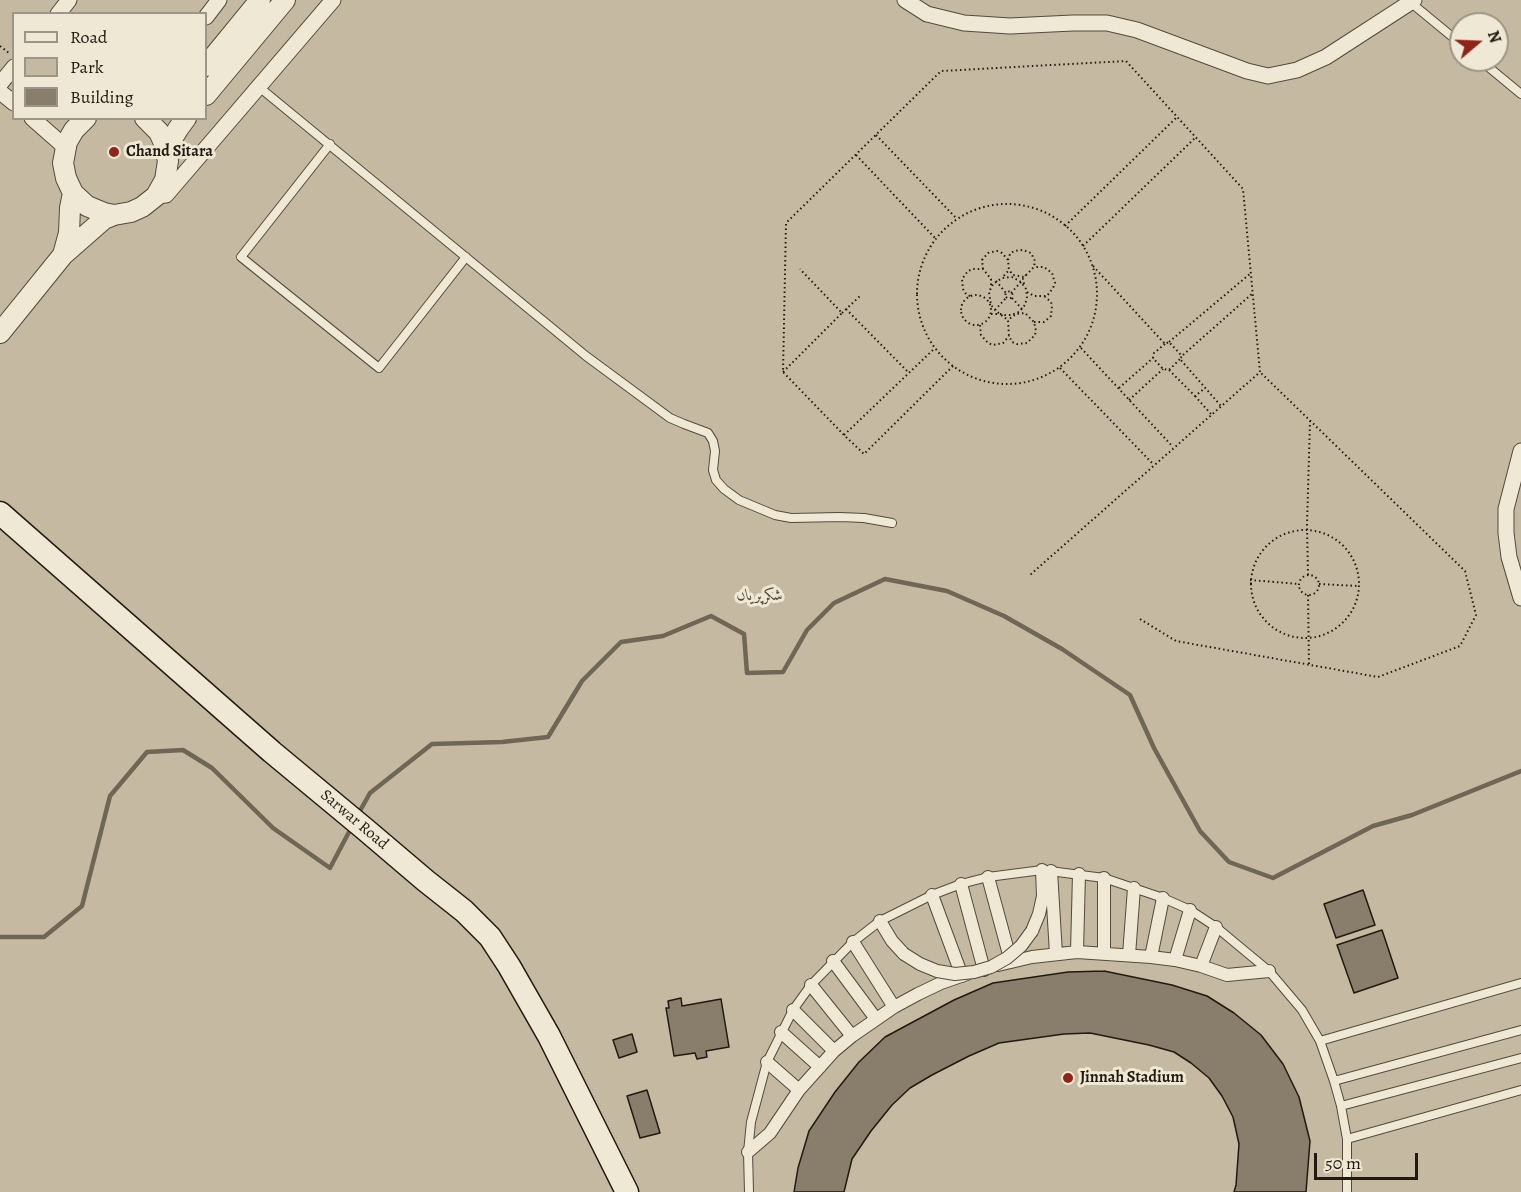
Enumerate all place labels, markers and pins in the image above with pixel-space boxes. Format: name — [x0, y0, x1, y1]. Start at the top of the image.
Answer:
place label: Chand Sitara — [126, 142, 213, 162]
marker: Chand Sitara — [107, 145, 121, 159]
place label: Jinnah Stadium — [1080, 1068, 1184, 1088]
marker: Jinnah Stadium — [1061, 1071, 1075, 1085]

